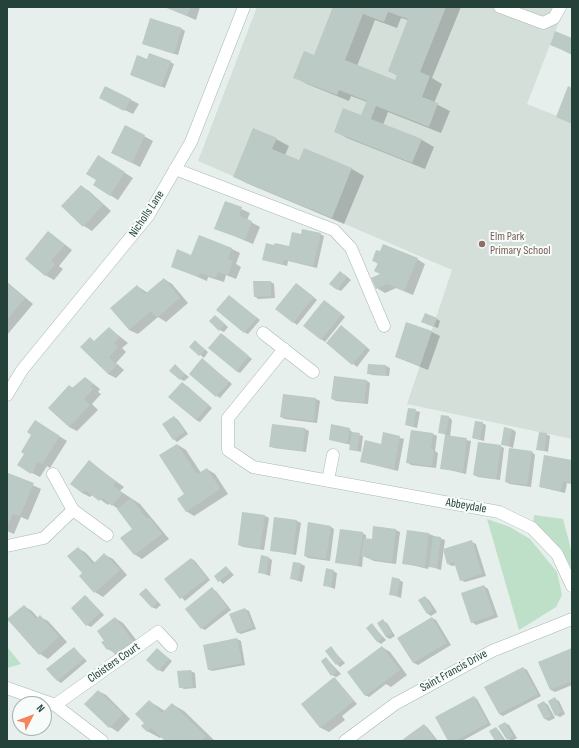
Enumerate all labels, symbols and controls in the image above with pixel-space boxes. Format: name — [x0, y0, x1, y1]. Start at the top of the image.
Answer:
street label: Nicholls Lane — [126, 188, 168, 240]
place label: Elm Park Primary School — [490, 230, 550, 258]
marker: Elm Park Primary School — [477, 239, 487, 249]
street label: Abbeydale — [444, 495, 488, 517]
street label: Cloisters Court — [85, 640, 143, 686]
street label: Saint Francis Drive — [418, 647, 490, 695]
north arrow — [12, 696, 52, 736]
text: N — [34, 702, 47, 715]

